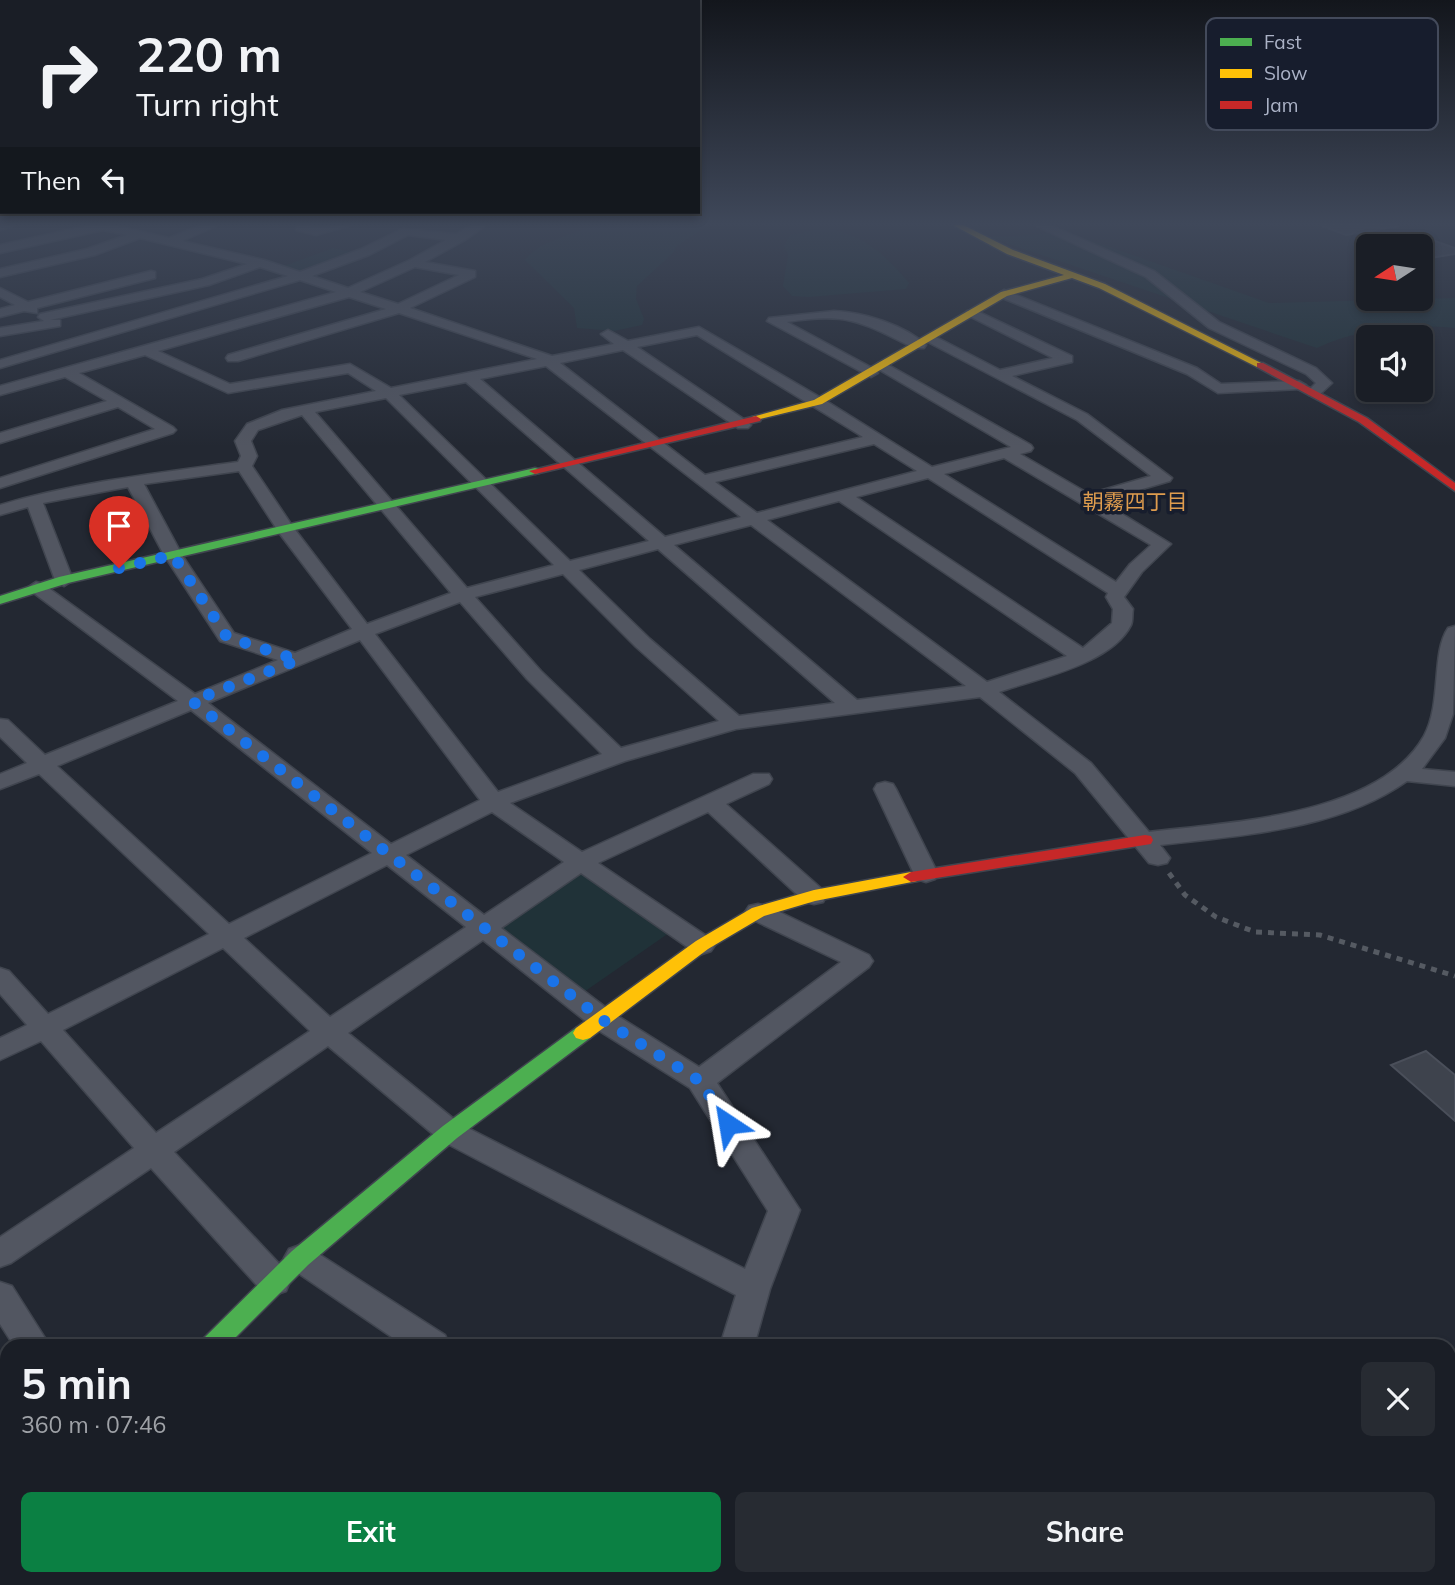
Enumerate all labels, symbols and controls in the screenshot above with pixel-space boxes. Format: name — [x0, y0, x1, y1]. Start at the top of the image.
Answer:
legend — [1206, 18, 1438, 130]
text: 220 m — [136, 23, 282, 84]
icon: right — [21, 28, 112, 119]
text: Fast — [1264, 30, 1302, 54]
text: Slow — [1264, 61, 1308, 85]
text: Turn right — [136, 84, 279, 124]
text: Jam — [1264, 93, 1298, 117]
icon: left — [95, 161, 133, 199]
text: Then — [21, 164, 81, 197]
north arrow — [1356, 234, 1433, 312]
map controls — [1356, 234, 1433, 402]
button: sound — [1356, 325, 1433, 402]
district label: 朝霧四丁目 — [1083, 488, 1188, 514]
pin — [89, 496, 149, 568]
icon: arrive — [100, 507, 138, 545]
position arrow — [691, 1087, 765, 1161]
text: 5 min — [21, 1357, 132, 1410]
button: close — [1361, 1362, 1435, 1436]
text: 360 m · 07:46 — [21, 1410, 166, 1439]
button: Exit — [21, 1492, 721, 1572]
button: Share — [735, 1492, 1435, 1572]

